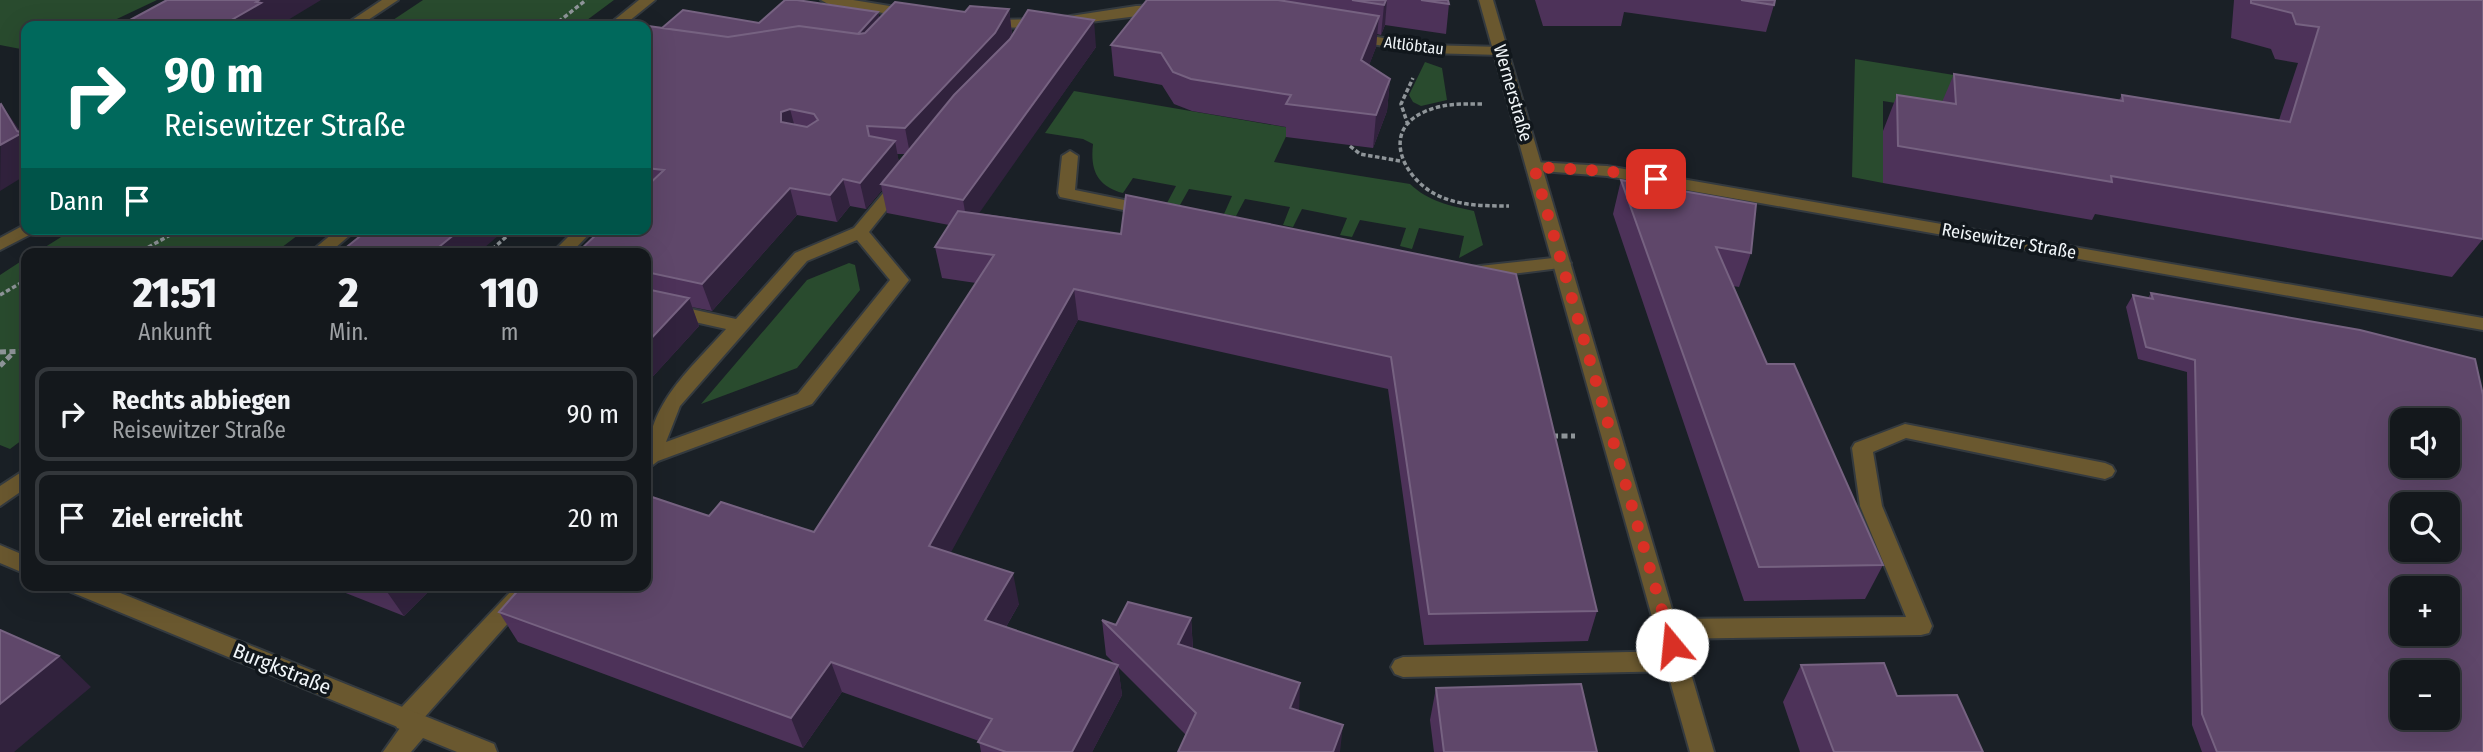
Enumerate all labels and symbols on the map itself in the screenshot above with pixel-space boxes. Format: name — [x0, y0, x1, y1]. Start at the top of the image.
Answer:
street label: Altlöbtau — [1383, 32, 1445, 59]
street label: Wernerstraße — [1489, 42, 1537, 144]
pin — [1626, 149, 1686, 209]
street label: Reisewitzer Straße — [1940, 218, 2078, 264]
position arrow — [1635, 608, 1709, 682]
street label: Burgkstraße — [229, 638, 335, 700]

